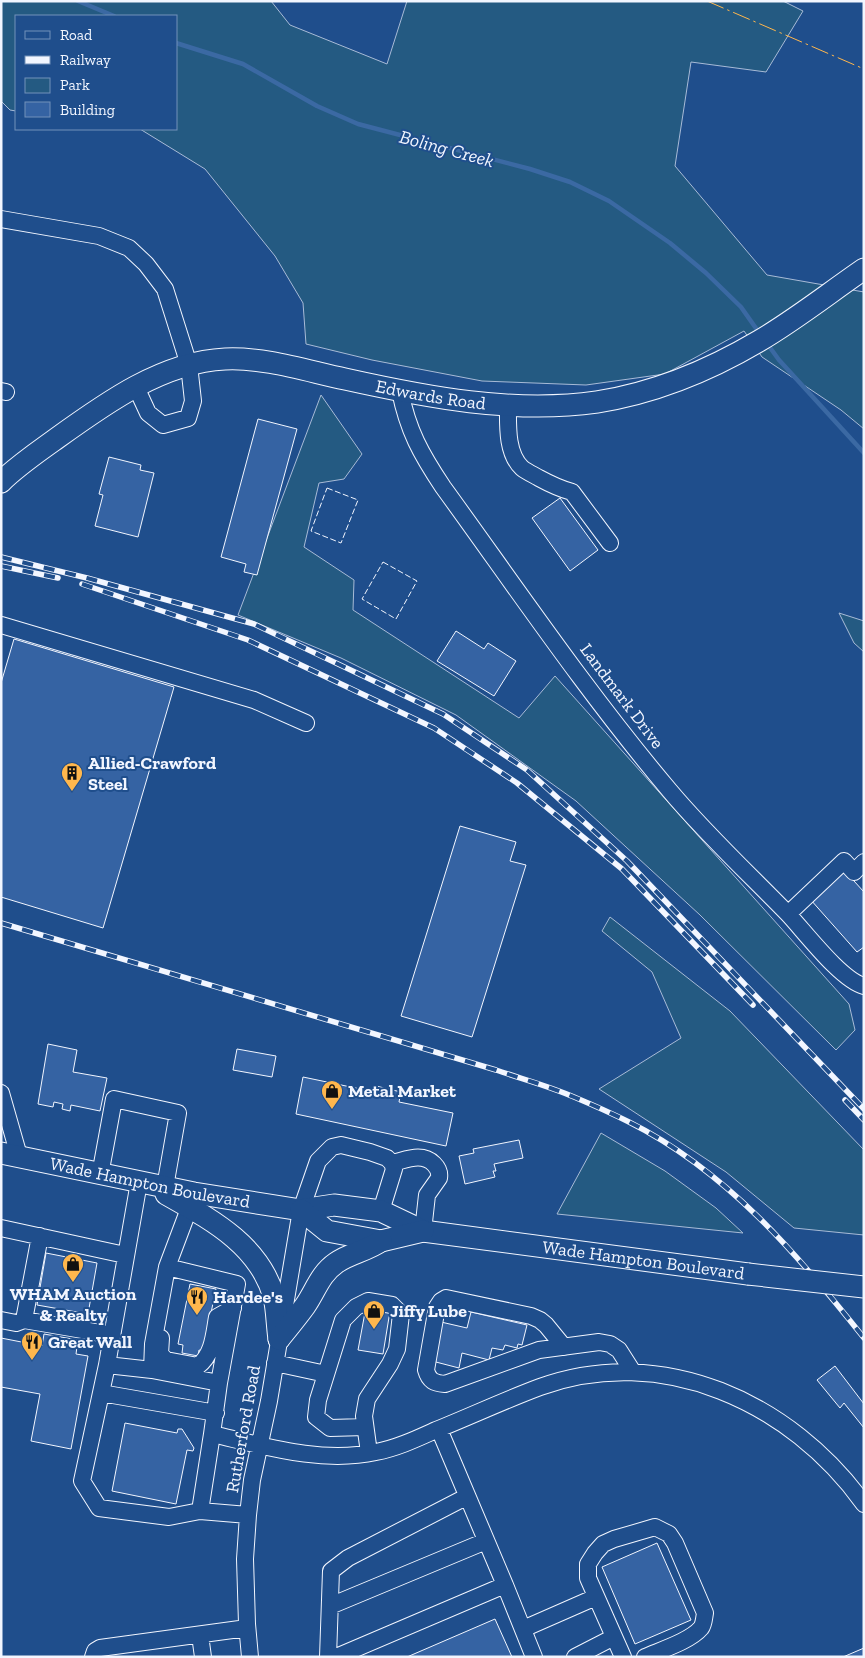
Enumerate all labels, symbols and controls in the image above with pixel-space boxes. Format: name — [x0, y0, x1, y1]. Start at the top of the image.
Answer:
legend — [15, 15, 178, 130]
text: Road — [60, 26, 93, 44]
text: Railway — [60, 51, 111, 69]
text: Park — [60, 76, 90, 94]
text: Building — [60, 101, 115, 119]
water label: Boling Creek — [397, 125, 497, 172]
street label: Edwards Road — [374, 375, 487, 414]
street label: Landmark Drive — [575, 639, 669, 753]
place label: Allied-Crawford Steel — [88, 752, 217, 795]
building icon: Allied-Crawford Steel — [60, 761, 84, 792]
shop icon: Metal Market — [320, 1079, 344, 1110]
place label: Metal Market — [348, 1080, 457, 1102]
street label: Wade Hampton Boulevard — [48, 1152, 252, 1213]
street label: Wade Hampton Boulevard — [541, 1236, 746, 1284]
shop icon: WHAM Auction & Realty — [61, 1252, 85, 1283]
place label: WHAM Auction & Realty — [10, 1283, 137, 1326]
restaurant icon: Hardee's — [185, 1285, 209, 1316]
place label: Hardee's — [213, 1286, 283, 1308]
shop icon: Jiffy Lube — [362, 1299, 386, 1330]
place label: Jiffy Lube — [390, 1300, 467, 1322]
restaurant icon: Great Wall — [20, 1330, 44, 1361]
place label: Great Wall — [48, 1331, 132, 1353]
street label: Rutherford Road — [221, 1363, 265, 1494]

